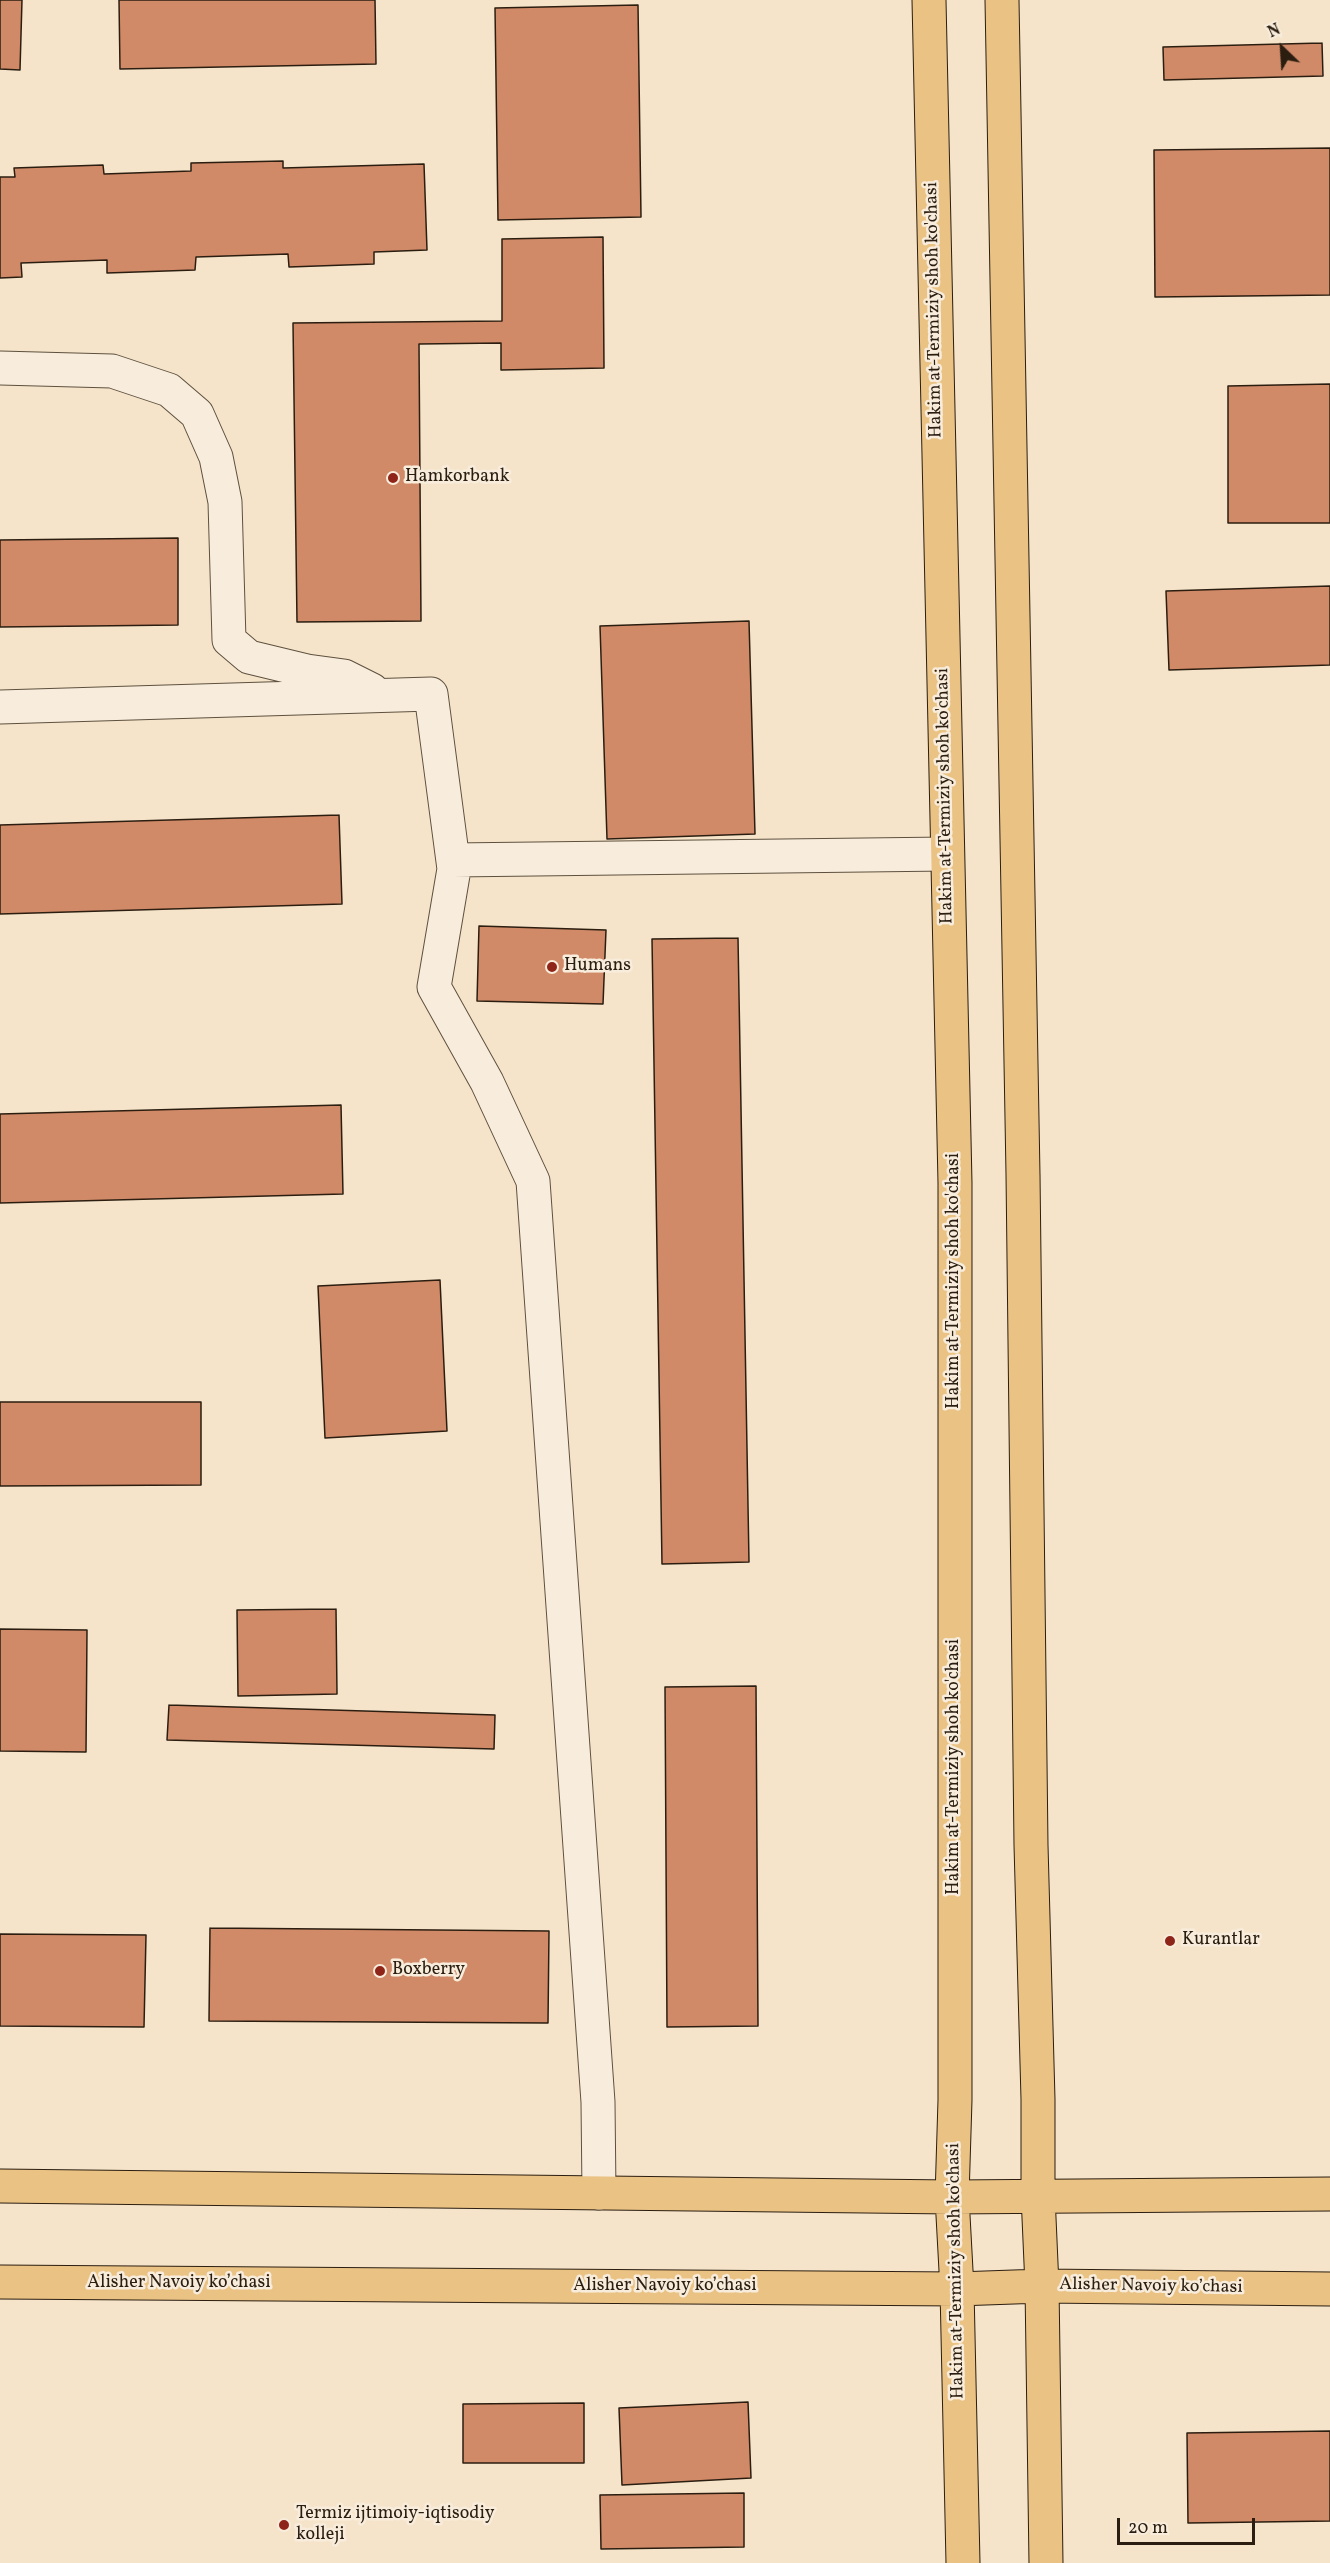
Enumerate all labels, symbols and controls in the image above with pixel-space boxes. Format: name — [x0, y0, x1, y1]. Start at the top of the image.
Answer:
north arrow — [1252, 18, 1312, 78]
text: N — [1264, 19, 1284, 44]
street label: Hakim at-Termiziy shoh ko'chasi — [922, 182, 948, 438]
place label: Hamkorbank — [405, 467, 509, 489]
marker: Hamkorbank — [386, 471, 400, 485]
street label: Hakim at-Termiziy shoh ko'chasi — [933, 668, 959, 924]
place label: Humans — [564, 956, 631, 978]
marker: Humans — [545, 960, 559, 974]
street label: Hakim at-Termiziy shoh ko'chasi — [944, 1153, 966, 1409]
street label: Hakim at-Termiziy shoh ko'chasi — [944, 1639, 966, 1895]
place label: Kurantlar — [1182, 1930, 1260, 1952]
marker: Kurantlar — [1163, 1934, 1177, 1948]
place label: Boxberry — [392, 1960, 465, 1982]
marker: Boxberry — [373, 1964, 387, 1978]
street label: Hakim at-Termiziy shoh ko'chasi — [944, 2143, 970, 2399]
street label: Alisher Navoiy ko’chasi — [87, 2273, 271, 2295]
street label: Alisher Navoiy ko’chasi — [1059, 2275, 1243, 2299]
street label: Alisher Navoiy ko’chasi — [573, 2276, 757, 2298]
place label: Termiz ijtimoiy-iqtisodiy kolleji — [296, 2504, 495, 2546]
scale bar — [1120, 2506, 1258, 2544]
text: 20 m — [1128, 2516, 1168, 2541]
marker: Termiz ijtimoiy-iqtisodiy kolleji — [277, 2518, 291, 2532]

